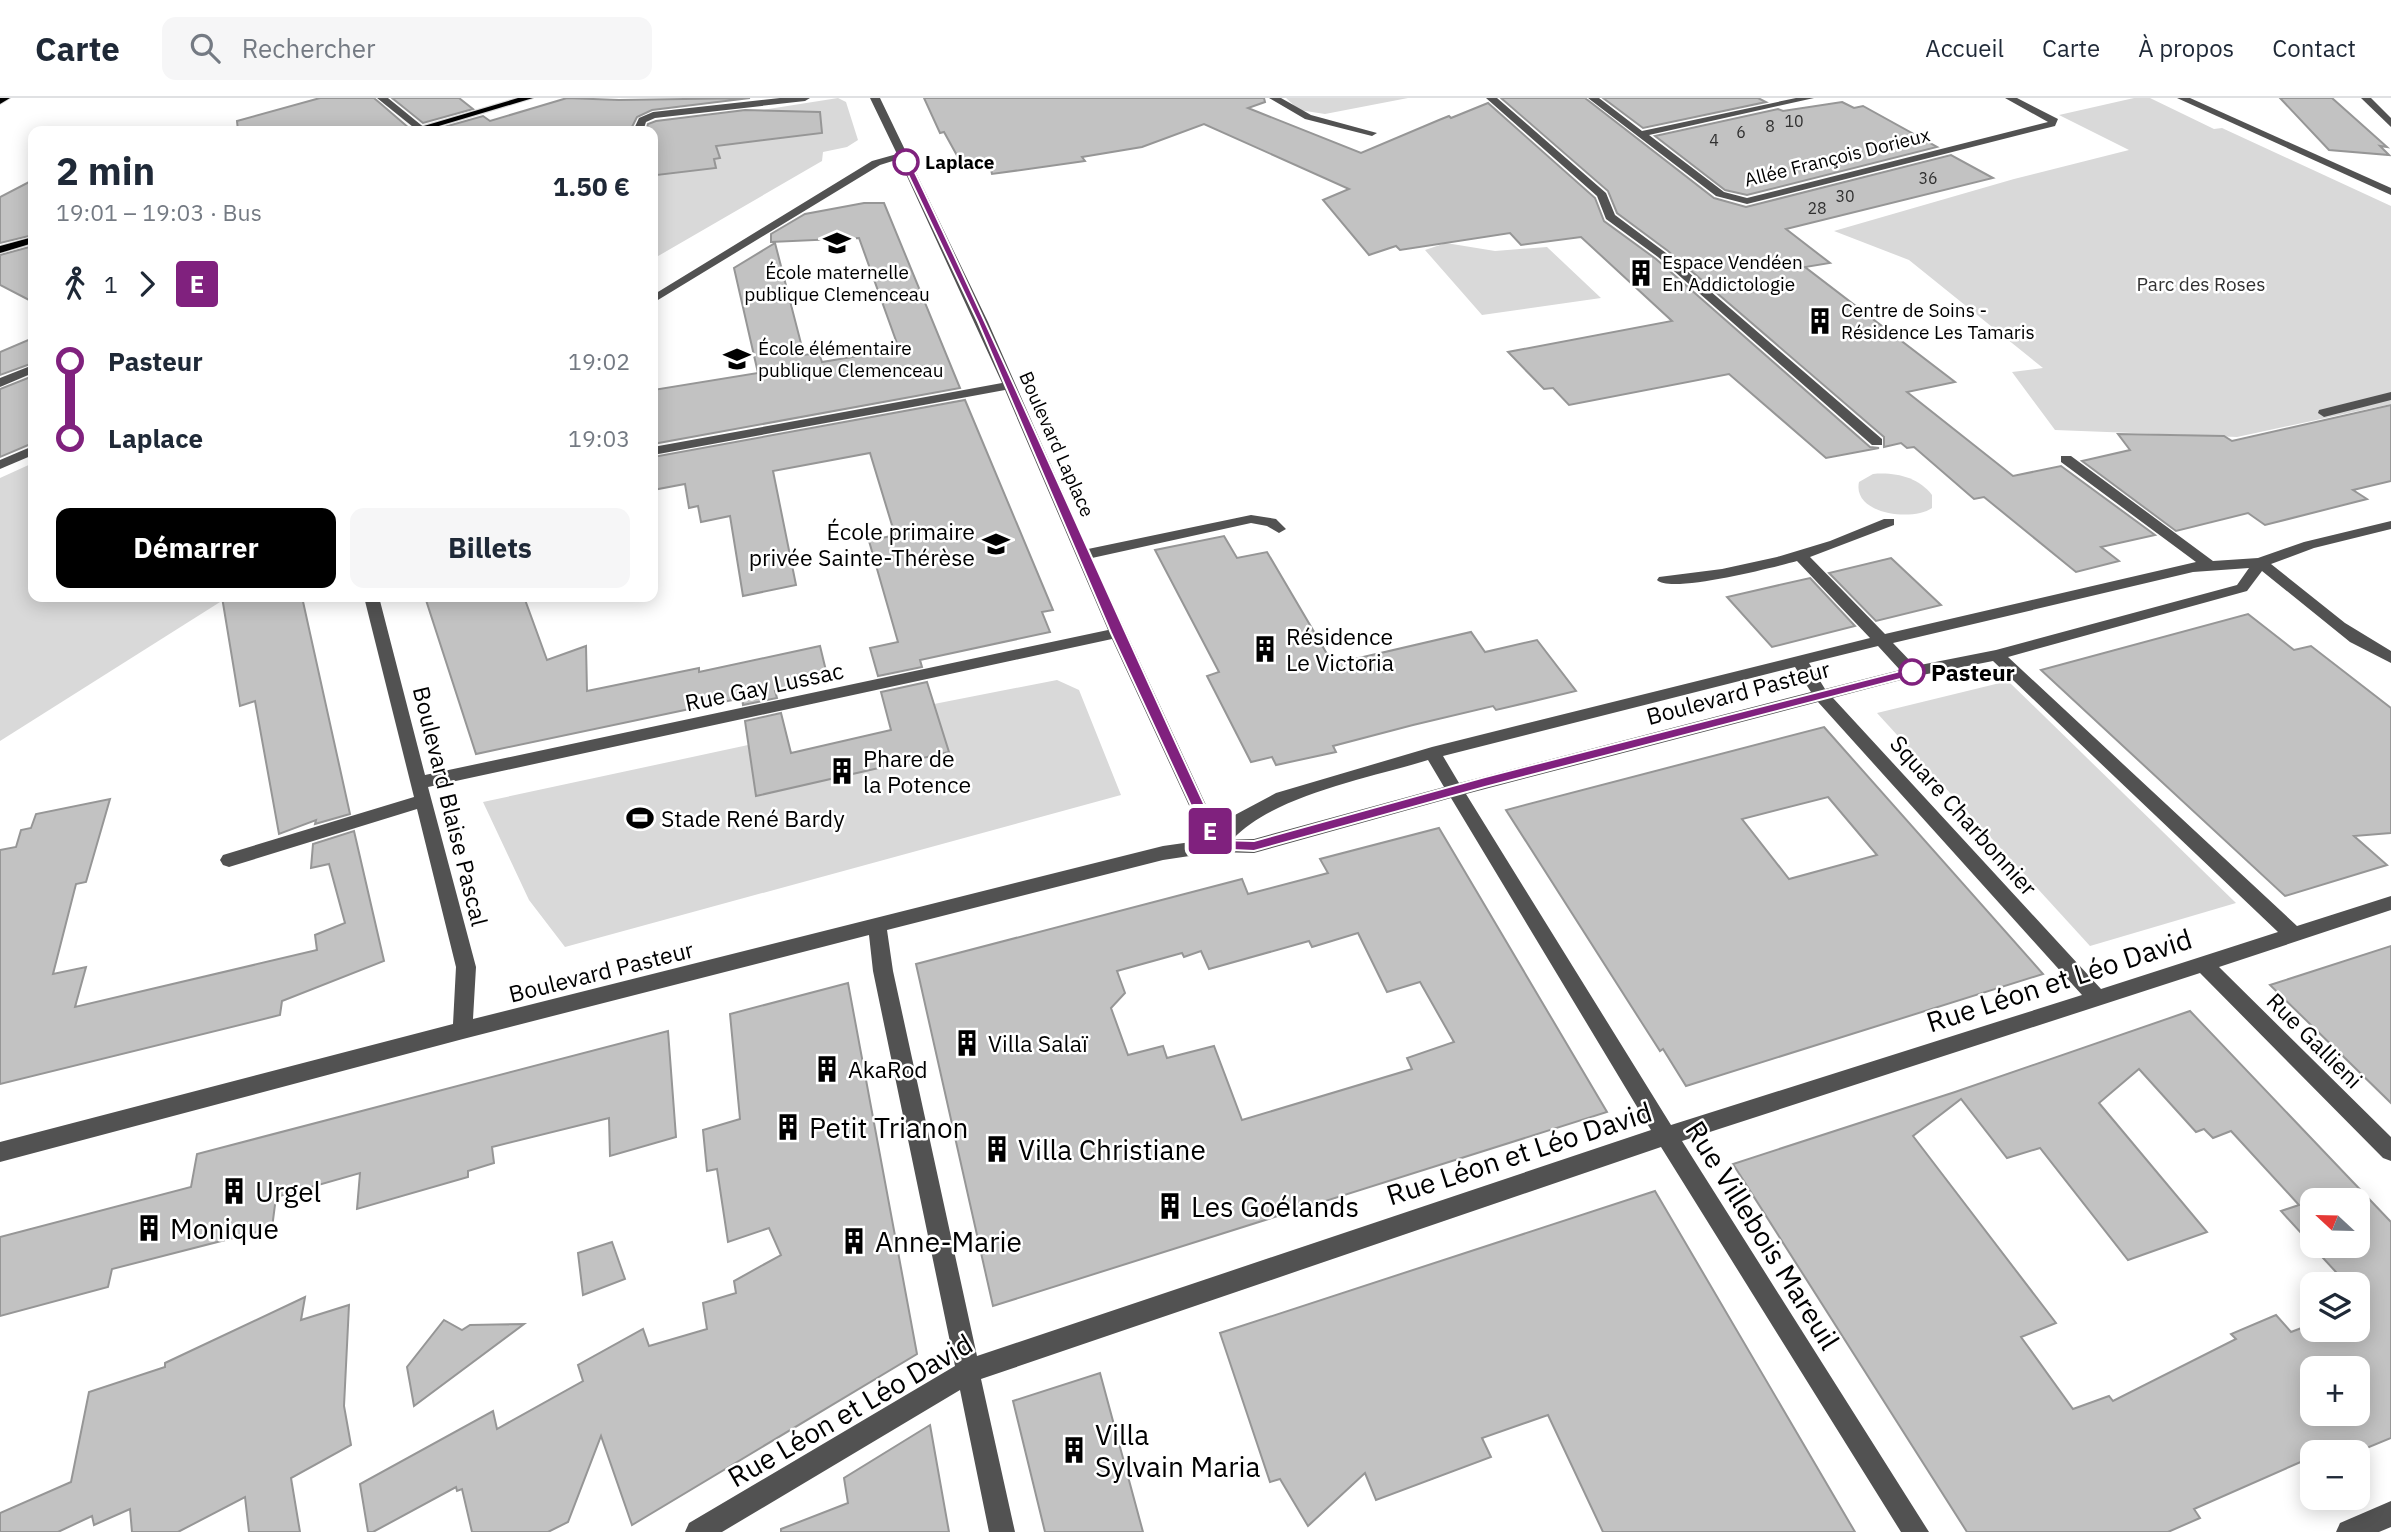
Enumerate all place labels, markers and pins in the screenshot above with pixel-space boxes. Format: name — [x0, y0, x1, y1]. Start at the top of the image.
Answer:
marker: Laplace — [893, 149, 919, 175]
place label: Laplace — [925, 150, 994, 174]
school or university icon: École maternelle publique Clemenceau — [822, 228, 852, 258]
place label: Espace Vendéen En Addictologie — [1662, 250, 1803, 296]
building icon: Espace Vendéen En Addictologie — [1626, 258, 1656, 288]
place label: École maternelle publique Clemenceau — [744, 260, 930, 306]
place label: Centre de Soins - Résidence Les Tamaris — [1841, 298, 2035, 344]
building icon: Centre de Soins - Résidence Les Tamaris — [1805, 306, 1835, 336]
place label: École élémentaire publique Clemenceau — [758, 336, 944, 382]
school or university icon: École élémentaire publique Clemenceau — [722, 344, 752, 374]
place label: École primaire privée Sainte-Thérèse — [749, 516, 975, 572]
school or university icon: École primaire privée Sainte-Thérèse — [981, 529, 1011, 559]
place label: Résidence Le Victoria — [1286, 621, 1394, 677]
building icon: Résidence Le Victoria — [1250, 634, 1280, 664]
place label: Pasteur — [1931, 657, 2015, 687]
marker: Pasteur — [1899, 659, 1925, 685]
place label: Phare de la Potence — [863, 743, 971, 799]
building icon: Phare de la Potence — [827, 756, 857, 786]
sports icon: Stade René Bardy — [625, 803, 655, 833]
place label: Stade René Bardy — [661, 803, 845, 833]
building icon: Villa Salaï — [952, 1028, 982, 1058]
place label: Villa Salaï — [988, 1028, 1089, 1058]
building icon: AkaRod — [812, 1054, 842, 1084]
place label: AkaRod — [848, 1054, 928, 1084]
place label: Petit Trianon — [809, 1109, 969, 1146]
building icon: Petit Trianon — [773, 1112, 803, 1142]
place label: Villa Christiane — [1018, 1131, 1206, 1168]
building icon: Villa Christiane — [982, 1134, 1012, 1164]
place label: Urgel — [255, 1173, 321, 1210]
building icon: Urgel — [219, 1176, 249, 1206]
place label: Les Goélands — [1191, 1188, 1359, 1225]
building icon: Les Goélands — [1155, 1191, 1185, 1221]
place label: Monique — [170, 1210, 279, 1247]
building icon: Monique — [134, 1213, 164, 1243]
place label: Anne-Marie — [875, 1223, 1022, 1260]
building icon: Anne-Marie — [839, 1226, 869, 1256]
place label: Villa Sylvain Maria — [1095, 1416, 1261, 1485]
building icon: Villa Sylvain Maria — [1059, 1435, 1089, 1465]

